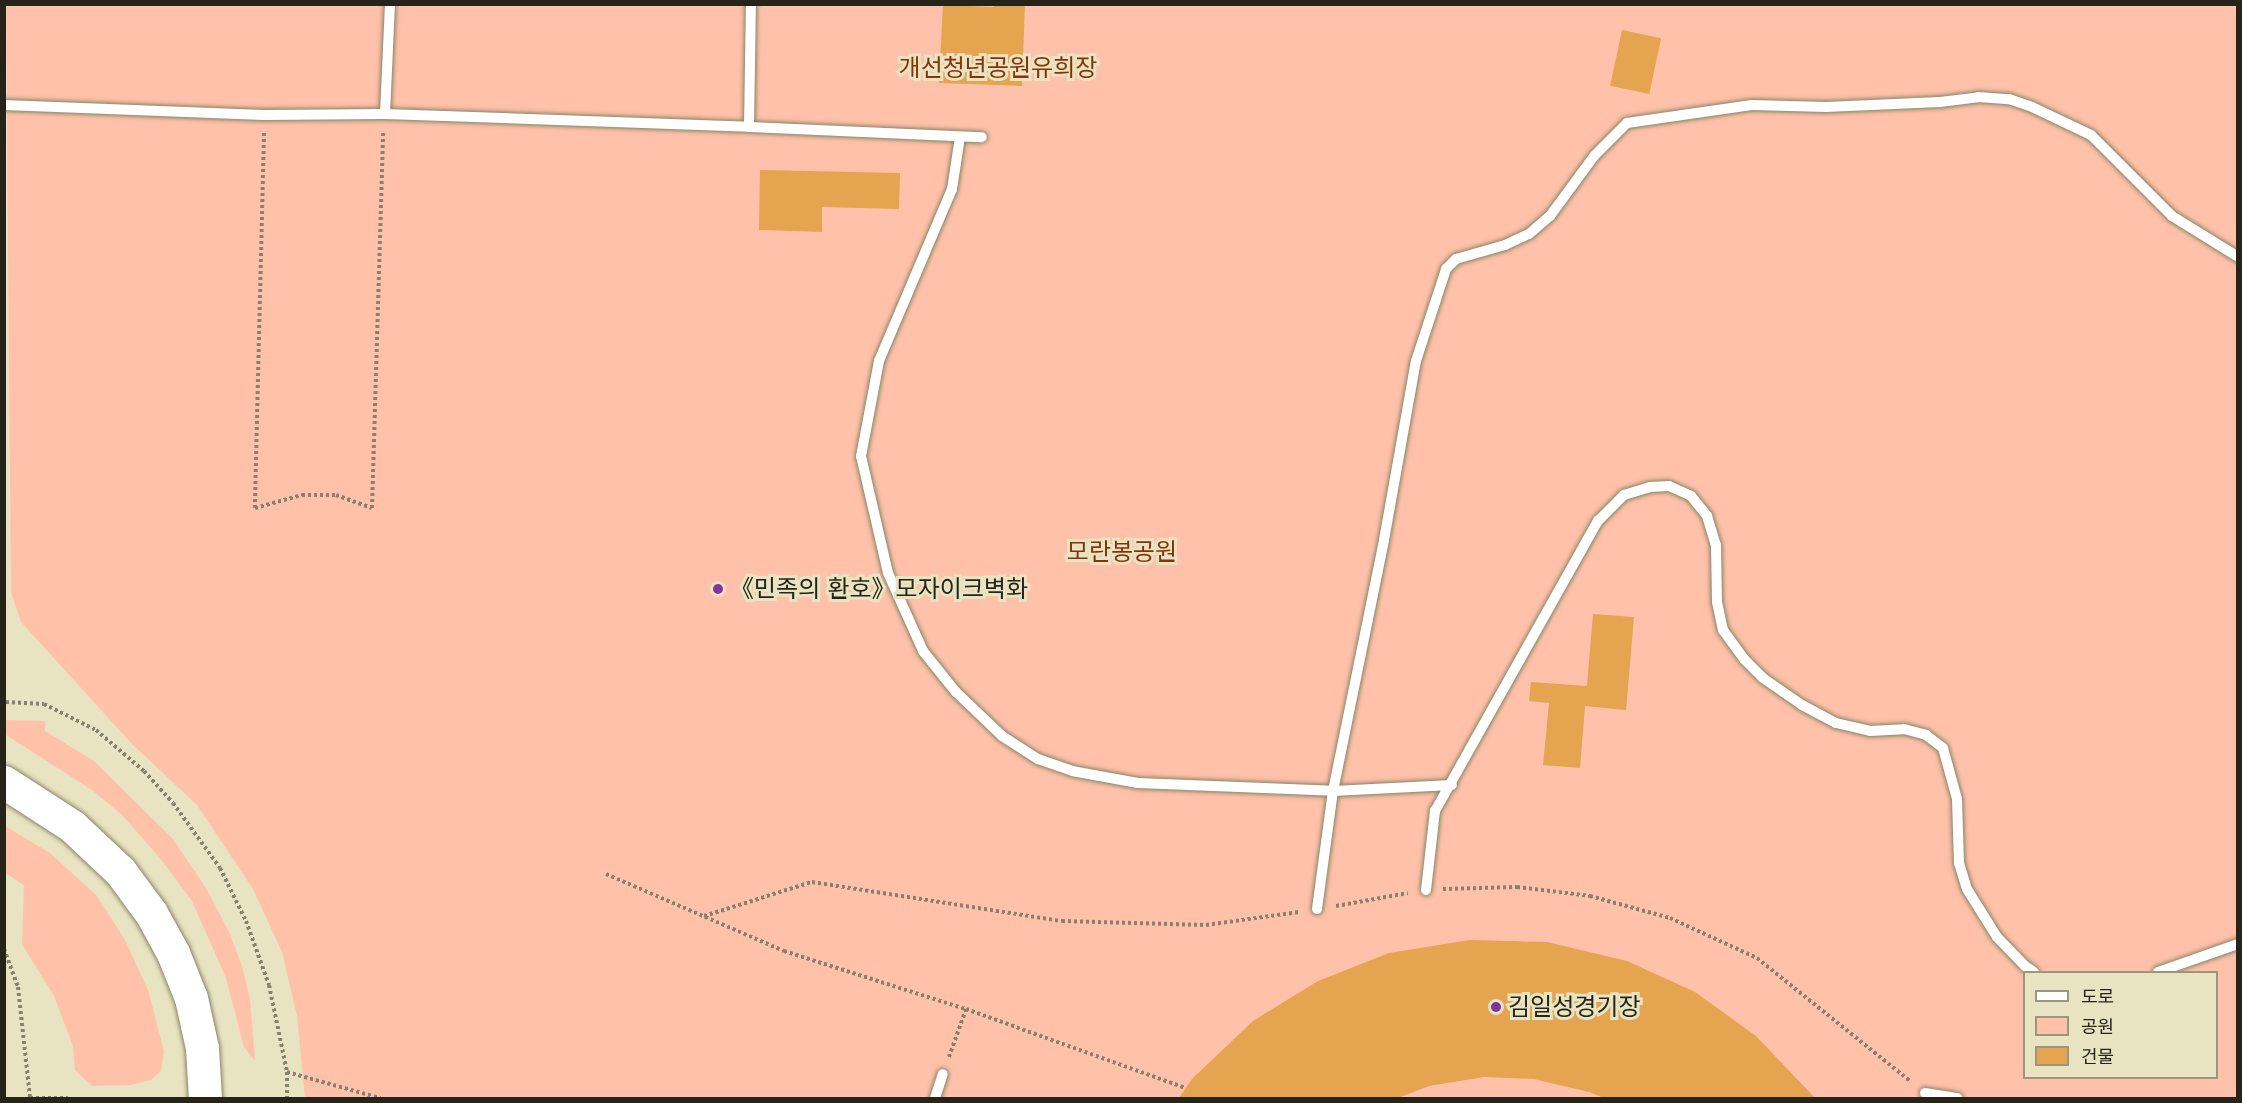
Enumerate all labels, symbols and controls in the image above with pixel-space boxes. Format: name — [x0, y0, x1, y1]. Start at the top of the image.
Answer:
park label: 개선청년공원유희장 — [899, 54, 1097, 82]
park label: 모란봉공원 — [1067, 538, 1177, 566]
place label: 《민족의 환호》모자이크벽화 — [730, 575, 1028, 603]
marker: 《민족의 환호》모자이크벽화 — [711, 582, 725, 596]
legend — [2023, 971, 2218, 1079]
text: 도로 — [2081, 984, 2114, 1010]
place label: 김일성경기장 — [1508, 993, 1640, 1021]
marker: 김일성경기장 — [1489, 1000, 1503, 1014]
text: 공원 — [2081, 1014, 2114, 1040]
text: 건물 — [2081, 1044, 2114, 1070]

